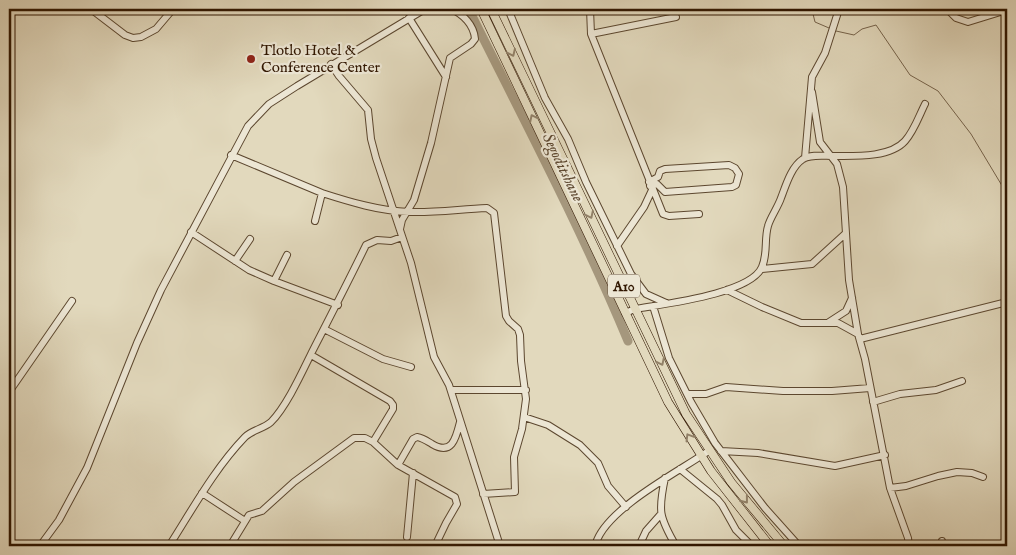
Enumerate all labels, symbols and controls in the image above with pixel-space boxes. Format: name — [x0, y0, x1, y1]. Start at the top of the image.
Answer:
place label: Tlotlo Hotel & Conference Center — [261, 41, 381, 77]
one-way arrow — [506, 48, 516, 57]
marker: Tlotlo Hotel & Conference Center — [245, 53, 257, 65]
one-way arrow — [529, 115, 539, 124]
water label: Segoditshane — [537, 130, 588, 206]
one-way arrow — [584, 210, 595, 219]
road number: A10 — [608, 274, 640, 298]
one-way arrow — [655, 356, 665, 365]
one-way arrow — [686, 434, 695, 443]
one-way arrow — [740, 494, 748, 503]

